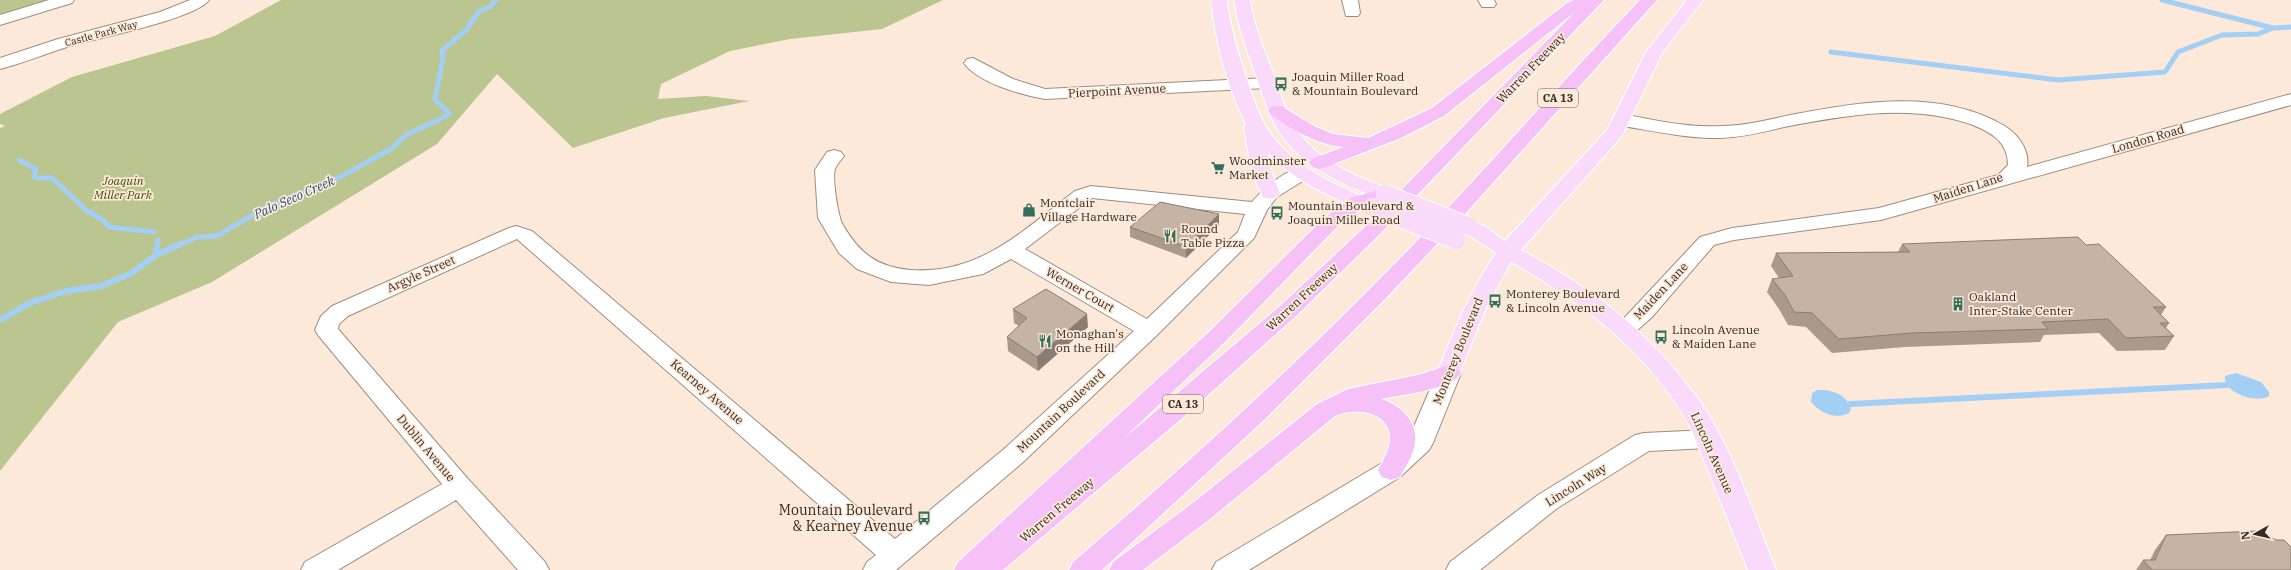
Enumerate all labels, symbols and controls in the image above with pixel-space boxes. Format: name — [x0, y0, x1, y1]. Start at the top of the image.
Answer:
street label: Castle Park Way — [63, 17, 140, 49]
street label: Warren Freeway — [1493, 29, 1569, 106]
place label: Joaquin Miller Road & Mountain Boulevard — [1292, 69, 1418, 98]
bus stop icon: Joaquin Miller Road & Mountain Boulevard — [1273, 76, 1289, 92]
street label: Pierpoint Avenue — [1068, 80, 1166, 101]
road number: CA 13 — [1538, 89, 1578, 107]
street label: London Road — [2110, 121, 2186, 156]
place label: Woodminster Market — [1229, 153, 1306, 182]
supermarket icon: Woodminster Market — [1210, 160, 1226, 176]
street label: Maiden Lane — [1931, 169, 2005, 206]
water label: Palo Seco Creek — [250, 172, 337, 223]
park label: Joaquin Miller Park — [93, 173, 153, 202]
place label: Montclair Village Hardware — [1040, 195, 1137, 224]
place label: Mountain Boulevard & Joaquin Miller Road — [1288, 198, 1415, 227]
shop icon: Montclair Village Hardware — [1021, 202, 1037, 218]
bus stop icon: Mountain Boulevard & Joaquin Miller Road — [1269, 205, 1285, 221]
place label: Round Table Pizza — [1181, 221, 1245, 250]
restaurant icon: Round Table Pizza — [1162, 228, 1178, 244]
street label: Argyle Street — [384, 252, 457, 295]
street label: Warren Freeway — [1263, 259, 1341, 334]
street label: Maiden Lane — [1630, 259, 1691, 322]
street label: Werner Court — [1043, 264, 1117, 315]
place label: Monterey Boulevard & Lincoln Avenue — [1506, 286, 1620, 315]
place label: Oakland Inter-Stake Center — [1969, 289, 2073, 318]
bus stop icon: Monterey Boulevard & Lincoln Avenue — [1487, 293, 1503, 309]
street label: Monterey Boulevard — [1429, 295, 1486, 407]
building icon: Oakland Inter-Stake Center — [1950, 296, 1966, 312]
place label: Lincoln Avenue & Maiden Lane — [1672, 322, 1760, 351]
place label: Monaghan's on the Hill — [1056, 326, 1124, 355]
bus stop icon: Lincoln Avenue & Maiden Lane — [1653, 329, 1669, 345]
restaurant icon: Monaghan's on the Hill — [1037, 333, 1053, 349]
street label: Kearney Avenue — [668, 356, 747, 427]
street label: Mountain Boulevard — [1013, 366, 1108, 455]
road number: CA 13 — [1163, 395, 1203, 413]
street label: Lincoln Avenue — [1688, 410, 1737, 496]
street label: Dublin Avenue — [394, 411, 459, 484]
street label: Lincoln Way — [1542, 460, 1610, 509]
street label: Warren Freeway — [1016, 474, 1097, 545]
place label: Mountain Boulevard & Kearney Avenue — [779, 501, 913, 535]
bus stop icon: Mountain Boulevard & Kearney Avenue — [916, 510, 932, 526]
north arrow — [2235, 514, 2275, 554]
text: N — [2238, 530, 2253, 541]

